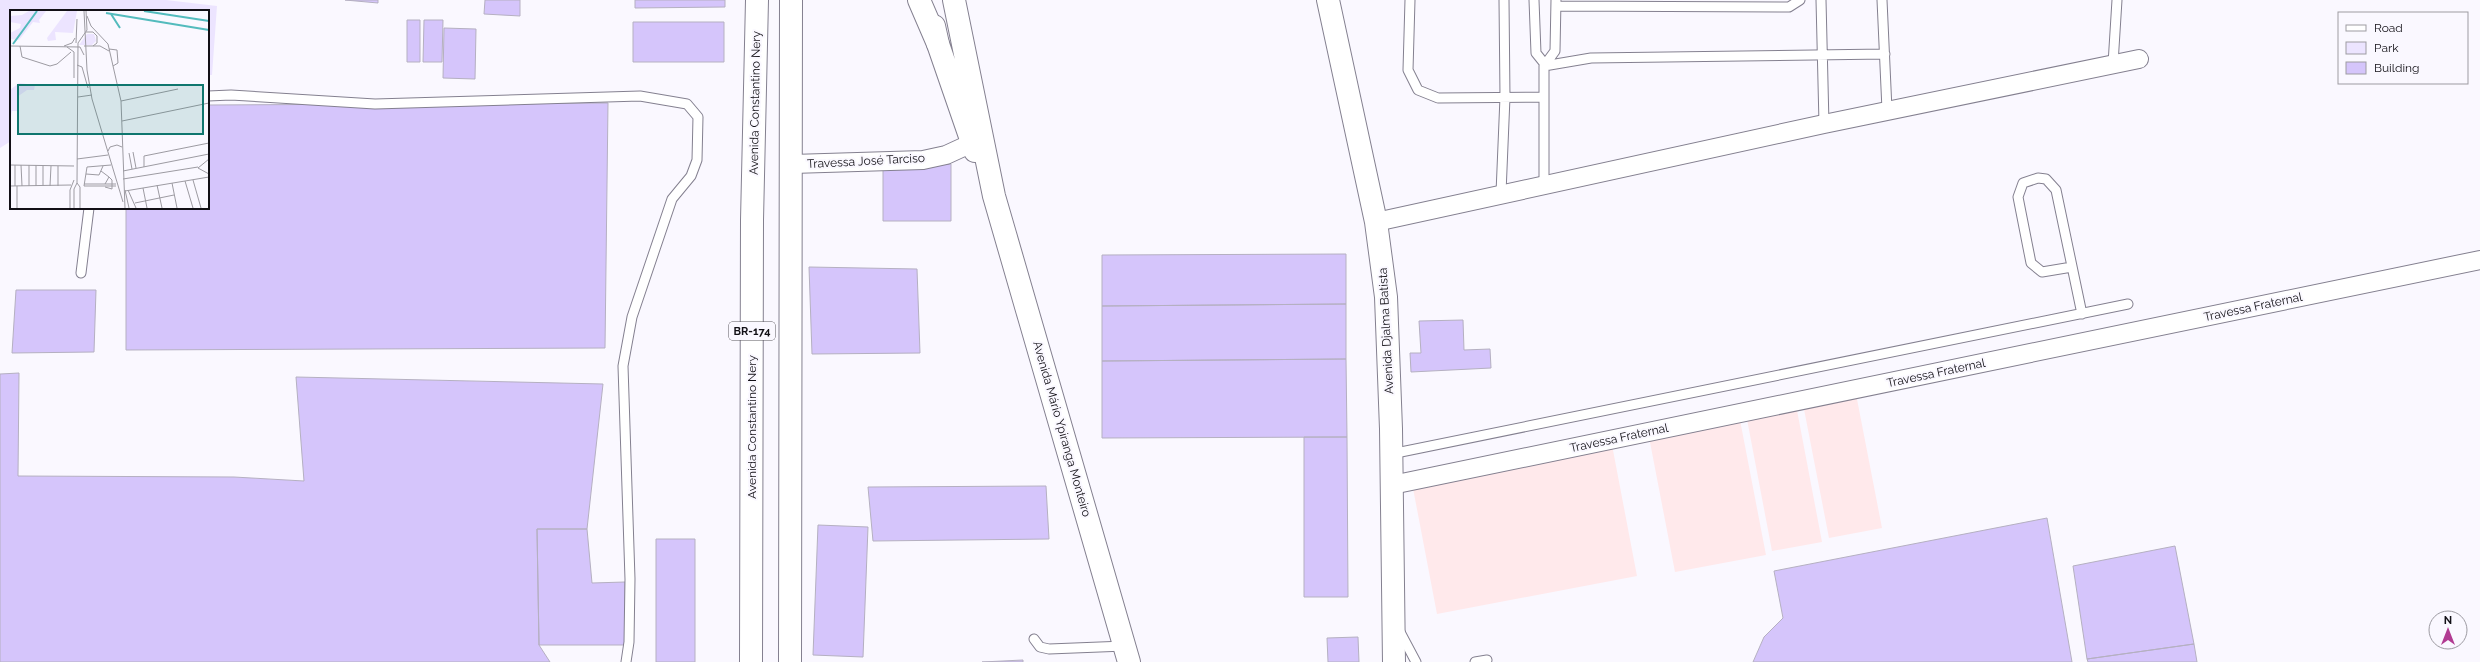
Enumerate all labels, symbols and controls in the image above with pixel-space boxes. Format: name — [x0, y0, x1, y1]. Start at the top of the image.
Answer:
inset map — [10, 10, 209, 209]
legend — [2338, 12, 2468, 84]
text: Road — [2374, 21, 2403, 35]
street label: Avenida Constantino Nery — [747, 30, 763, 175]
text: Park — [2374, 41, 2399, 55]
text: Building — [2374, 61, 2420, 75]
street label: Travessa José Tarciso — [807, 151, 925, 171]
street label: Avenida Djalma Batista — [1376, 267, 1396, 395]
street label: Travessa Fraternal — [2202, 290, 2304, 324]
road number: BR-174 — [729, 322, 775, 340]
street label: Avenida Mário Ypiranga Monteiro — [1030, 339, 1094, 519]
street label: Avenida Constantino Nery — [745, 354, 759, 499]
street label: Travessa Fraternal — [1885, 356, 1987, 390]
street label: Travessa Fraternal — [1568, 421, 1670, 455]
north arrow — [2428, 610, 2468, 650]
text: N — [2444, 614, 2452, 627]

